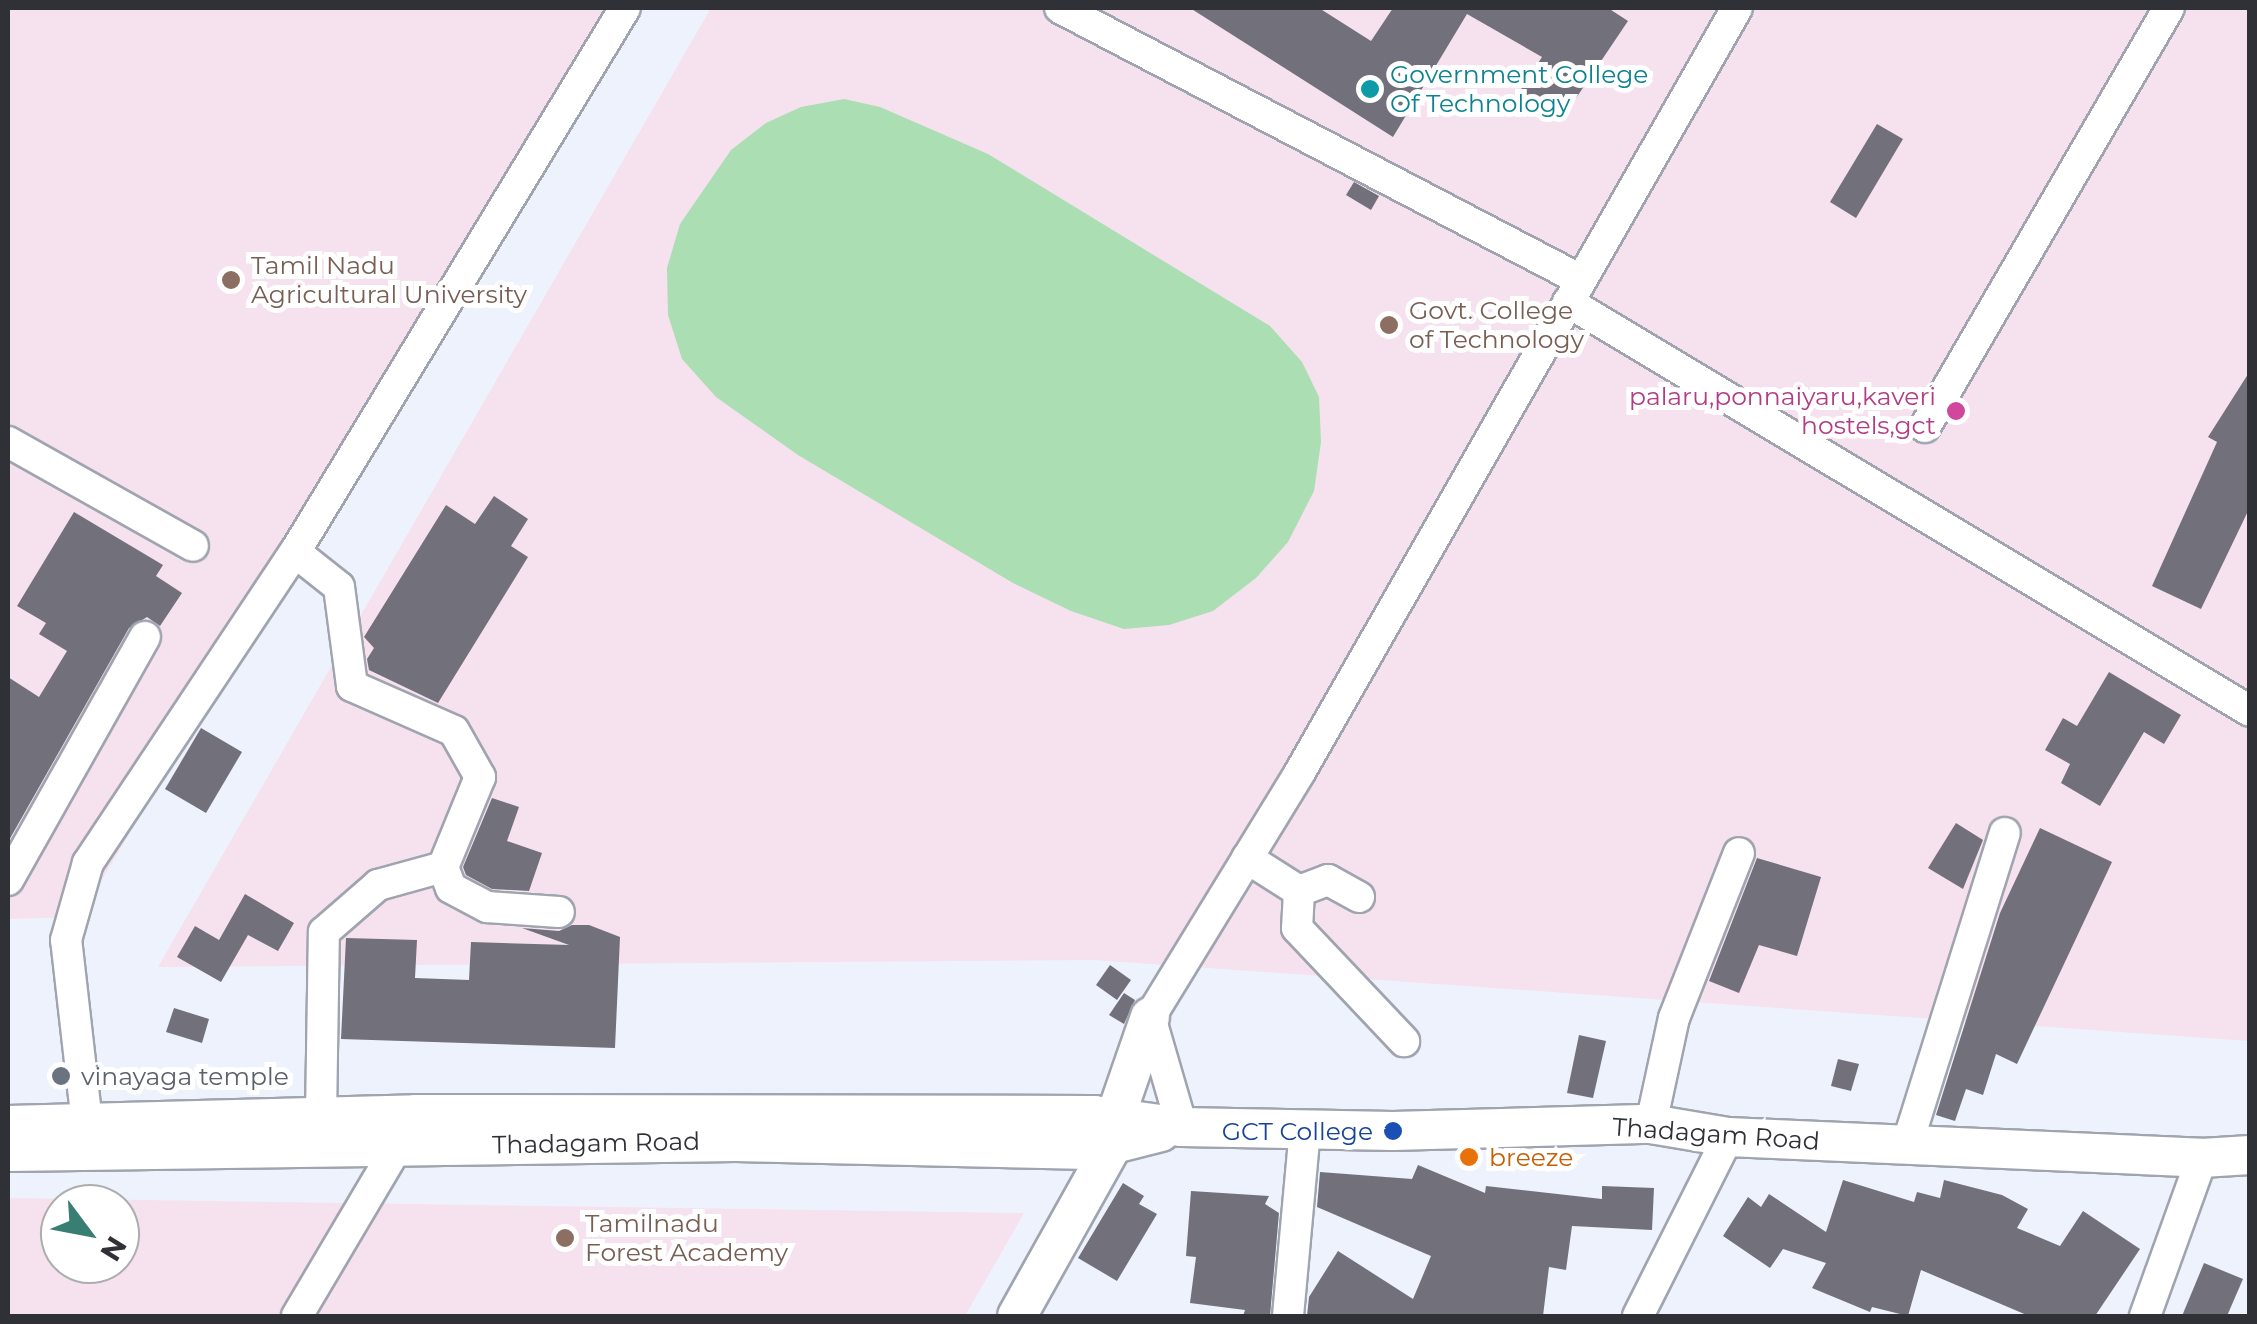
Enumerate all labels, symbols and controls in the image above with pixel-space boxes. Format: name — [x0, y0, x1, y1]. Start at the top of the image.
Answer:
place label: Government College Of Technology — [1390, 60, 1648, 119]
marker: Government College Of Technology — [1359, 78, 1381, 100]
place label: Tamil Nadu Agricultural University — [251, 251, 527, 310]
marker: Tamil Nadu Agricultural University — [220, 269, 242, 291]
place label: Govt. College of Technology — [1409, 296, 1584, 355]
marker: Govt. College of Technology — [1378, 314, 1400, 336]
place label: palaru,ponnaiyaru,kaveri hostels,gct — [1629, 382, 1936, 441]
marker: palaru,ponnaiyaru,kaveri hostels,gct — [1945, 400, 1967, 422]
place label: vinayaga temple — [81, 1061, 289, 1091]
marker: vinayaga temple — [50, 1065, 72, 1087]
street label: Thadagam Road — [1611, 1112, 1821, 1156]
place label: GCT College — [1222, 1116, 1373, 1146]
marker: GCT College — [1382, 1120, 1404, 1142]
street label: Thadagam Road — [492, 1126, 700, 1160]
place label: breeze — [1489, 1142, 1573, 1172]
marker: breeze — [1458, 1146, 1480, 1168]
north arrow — [40, 1184, 140, 1284]
place label: Tamilnadu Forest Academy — [585, 1209, 788, 1268]
marker: Tamilnadu Forest Academy — [554, 1227, 576, 1249]
text: N — [93, 1230, 134, 1267]

